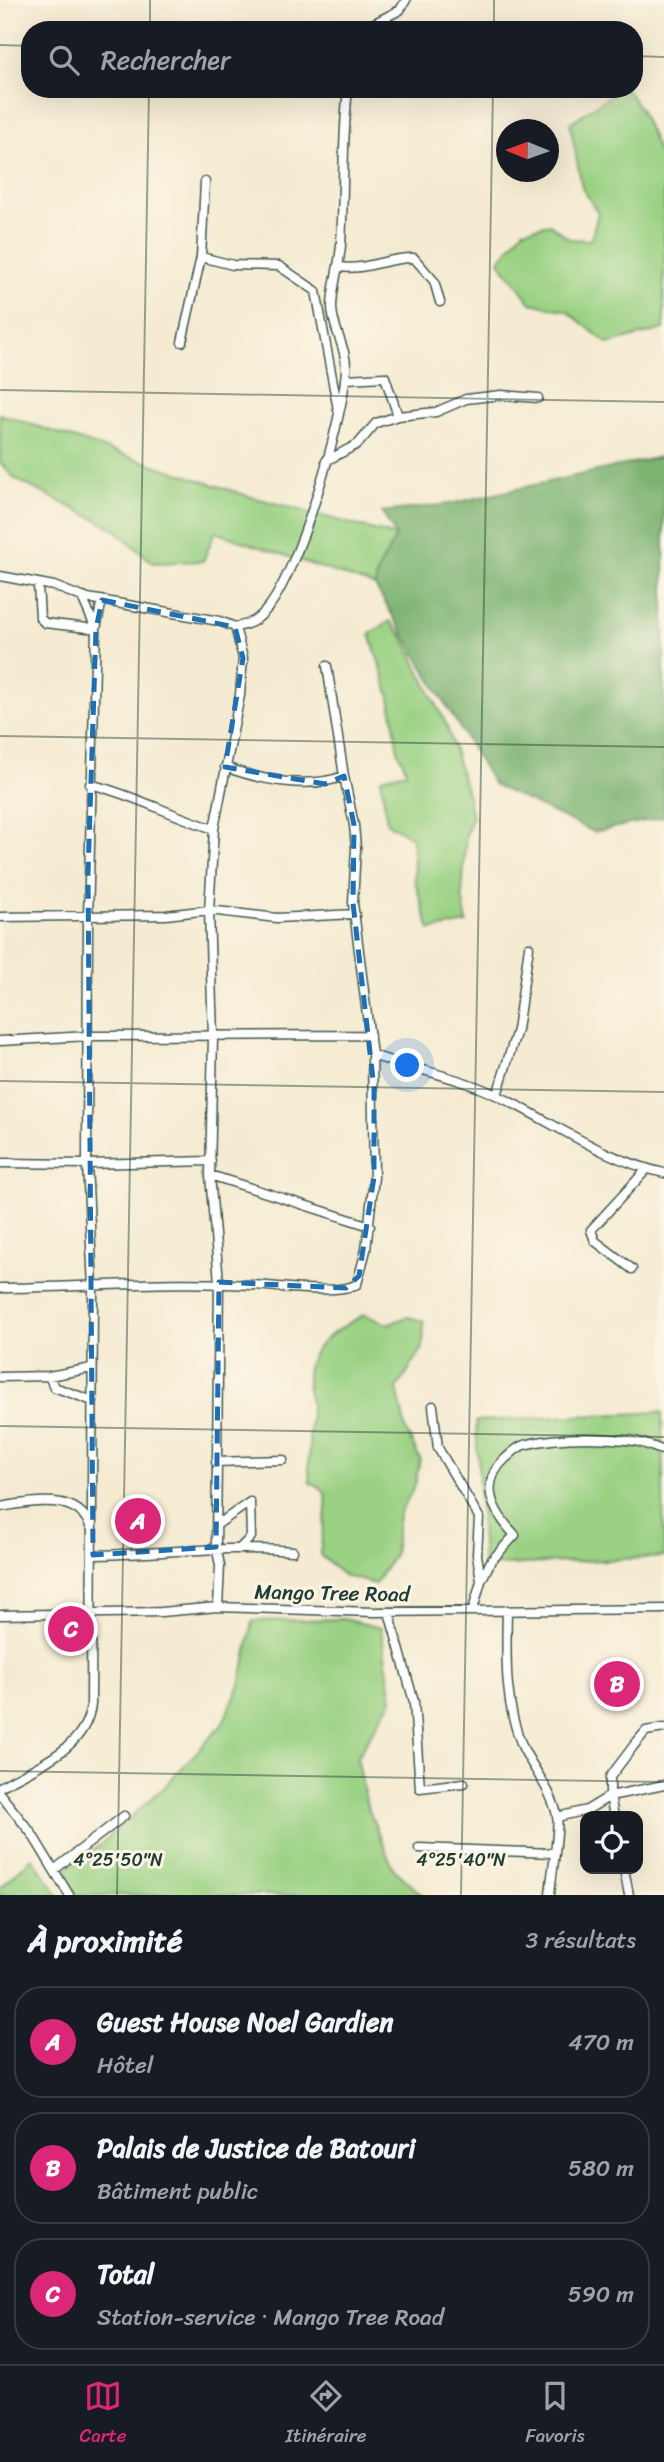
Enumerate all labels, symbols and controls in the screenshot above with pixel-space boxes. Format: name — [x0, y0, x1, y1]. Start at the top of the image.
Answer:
search box — [21, 21, 643, 98]
text: Rechercher — [101, 37, 231, 83]
icon: search — [45, 41, 83, 79]
north arrow — [496, 119, 559, 182]
your location — [390, 1048, 424, 1082]
pin: A — [115, 1495, 161, 1547]
street label: Mango Tree Road — [254, 1573, 412, 1613]
pin: C — [48, 1603, 94, 1655]
pin: B — [594, 1658, 640, 1710]
map controls — [580, 1811, 643, 1874]
button: locate — [580, 1811, 643, 1874]
text: 4°25'50"N — [73, 1844, 163, 1876]
text: 4°25'40"N — [416, 1844, 506, 1876]
text: À proximité — [28, 1914, 182, 1968]
text: 3 résultats — [526, 1920, 636, 1961]
text: Guest House Noel Gardien — [97, 1999, 393, 2045]
text: A — [45, 2022, 61, 2063]
text: 470 m — [568, 2022, 634, 2063]
text: Hôtel — [97, 2045, 153, 2086]
text: Palais de Justice de Batouri — [97, 2125, 415, 2171]
text: B — [46, 2148, 60, 2189]
text: 580 m — [568, 2148, 634, 2189]
text: Bâtiment public — [97, 2171, 259, 2212]
text: Total — [97, 2251, 154, 2297]
text: C — [46, 2274, 60, 2315]
text: 590 m — [568, 2274, 634, 2315]
text: Station-service · Mango Tree Road — [97, 2297, 444, 2338]
tab: Carte — [79, 2377, 127, 2452]
tab: Itinéraire — [285, 2377, 367, 2452]
tab: Favoris — [525, 2377, 585, 2452]

